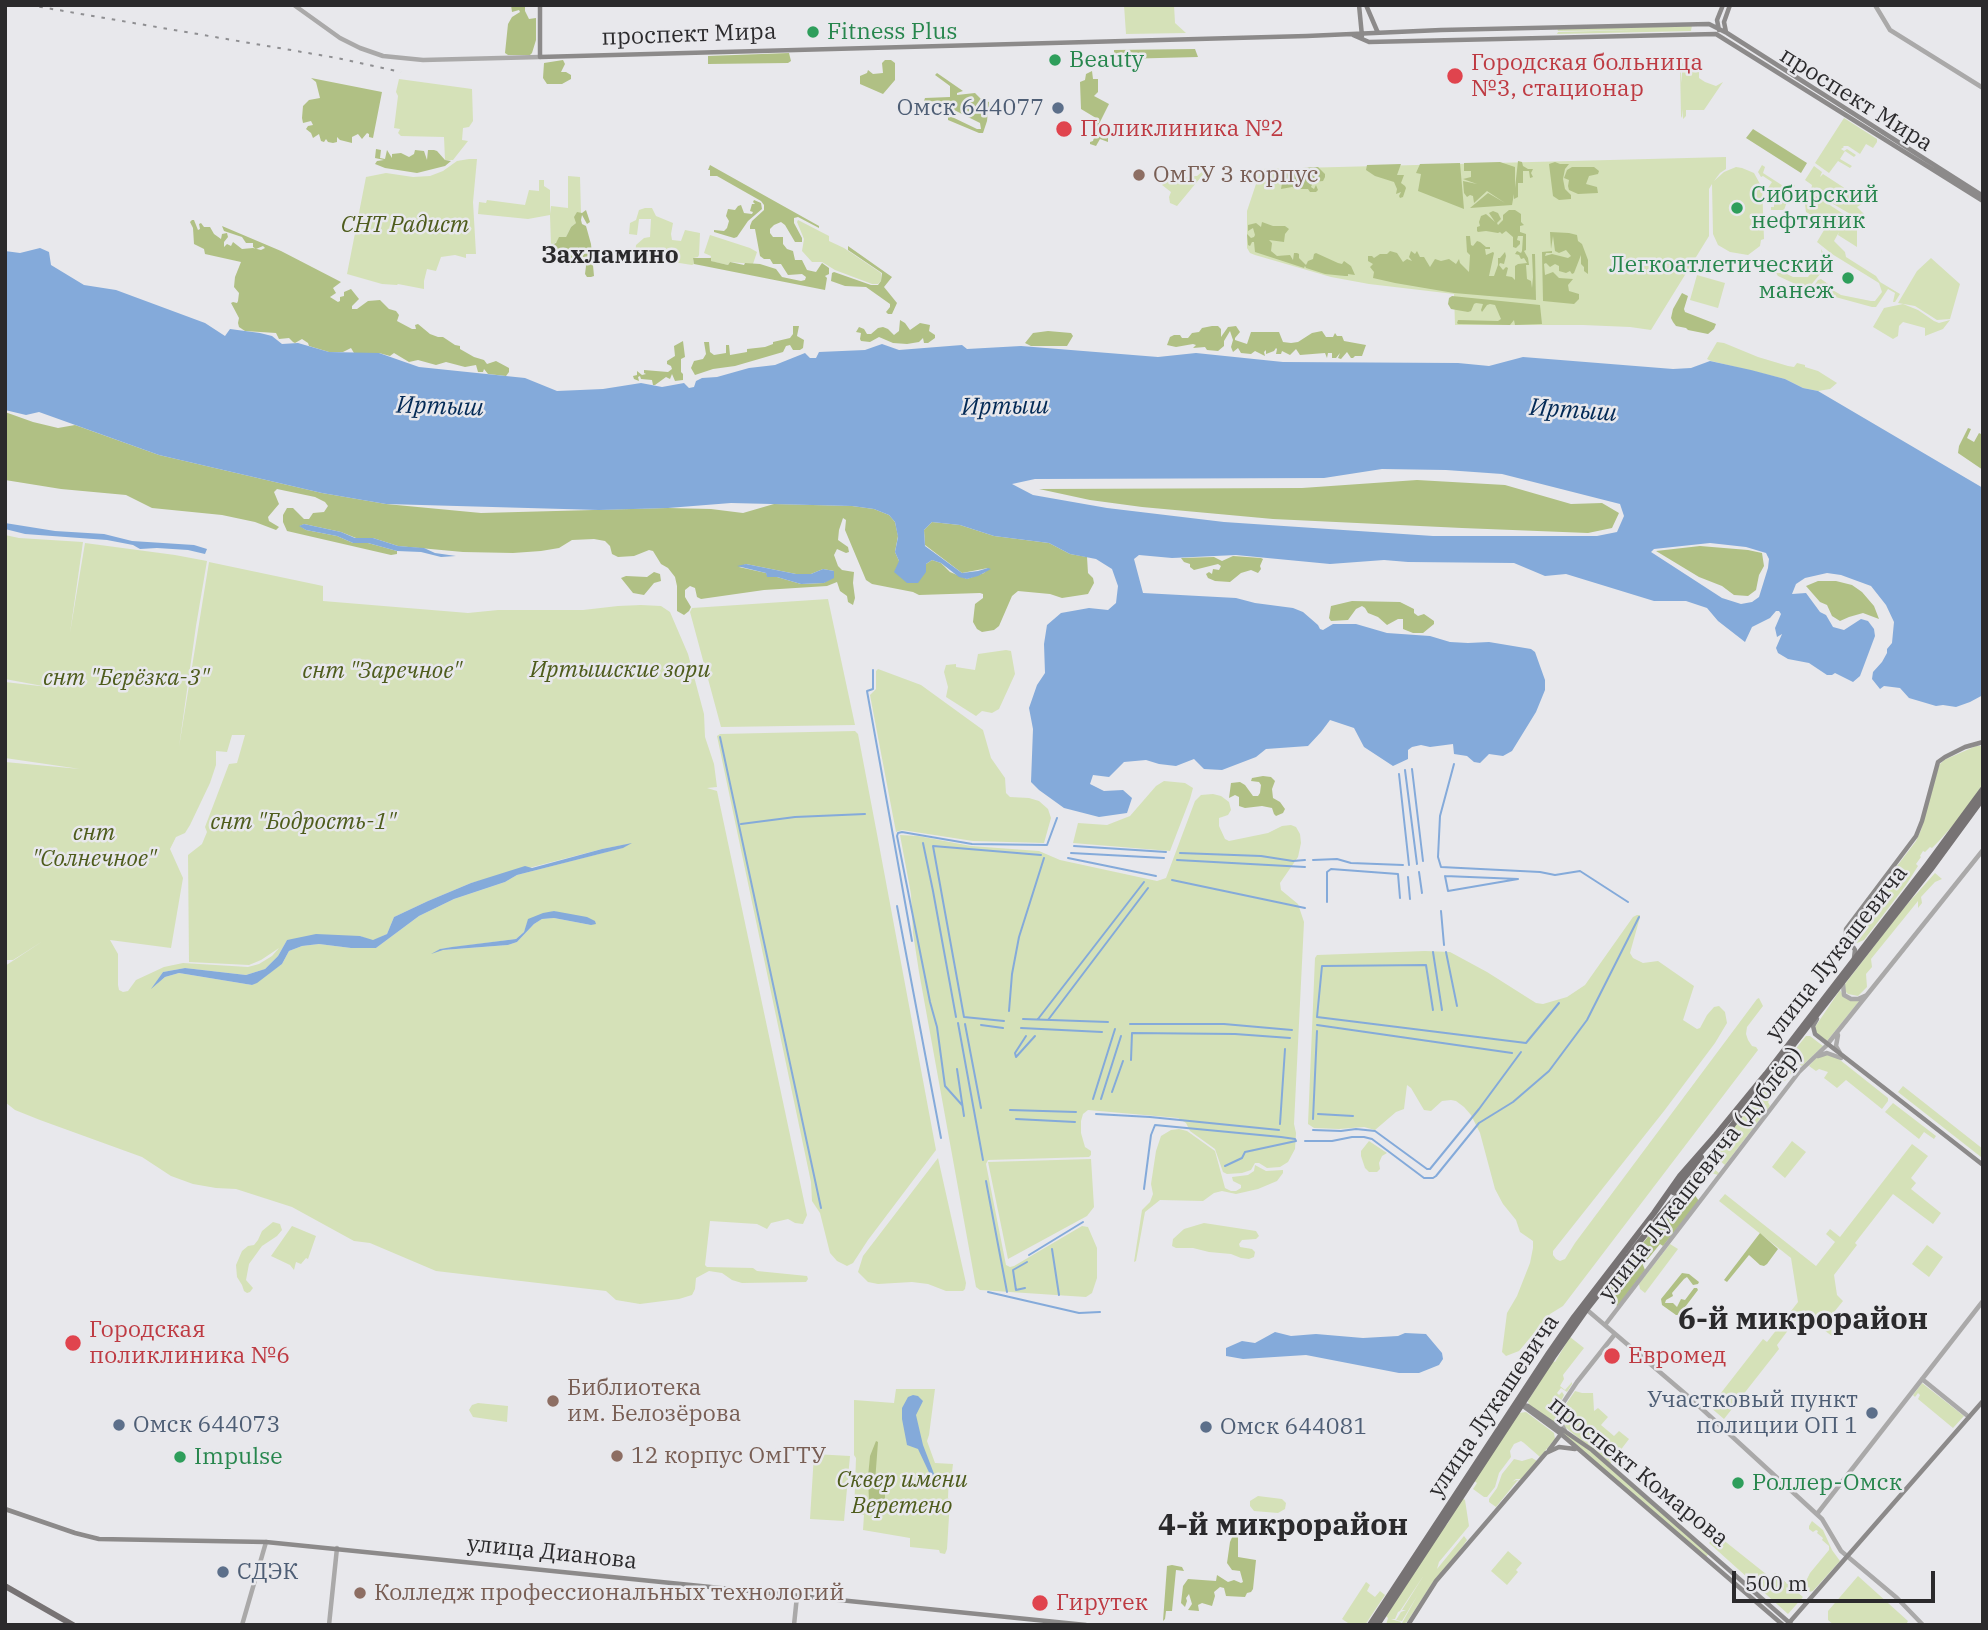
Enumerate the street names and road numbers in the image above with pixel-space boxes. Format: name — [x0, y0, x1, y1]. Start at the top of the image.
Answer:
street label: проспект Мира — [601, 18, 777, 52]
street label: проспект Мира — [1774, 42, 1938, 158]
street label: улица Лукашевича — [1760, 860, 1914, 1046]
street label: улица Лукашевича (дублёр) — [1593, 1041, 1809, 1307]
street label: улица Лукашевича — [1423, 1309, 1565, 1503]
street label: проспект Комарова — [1542, 1391, 1734, 1553]
street label: улица Дианова — [466, 1530, 638, 1576]

